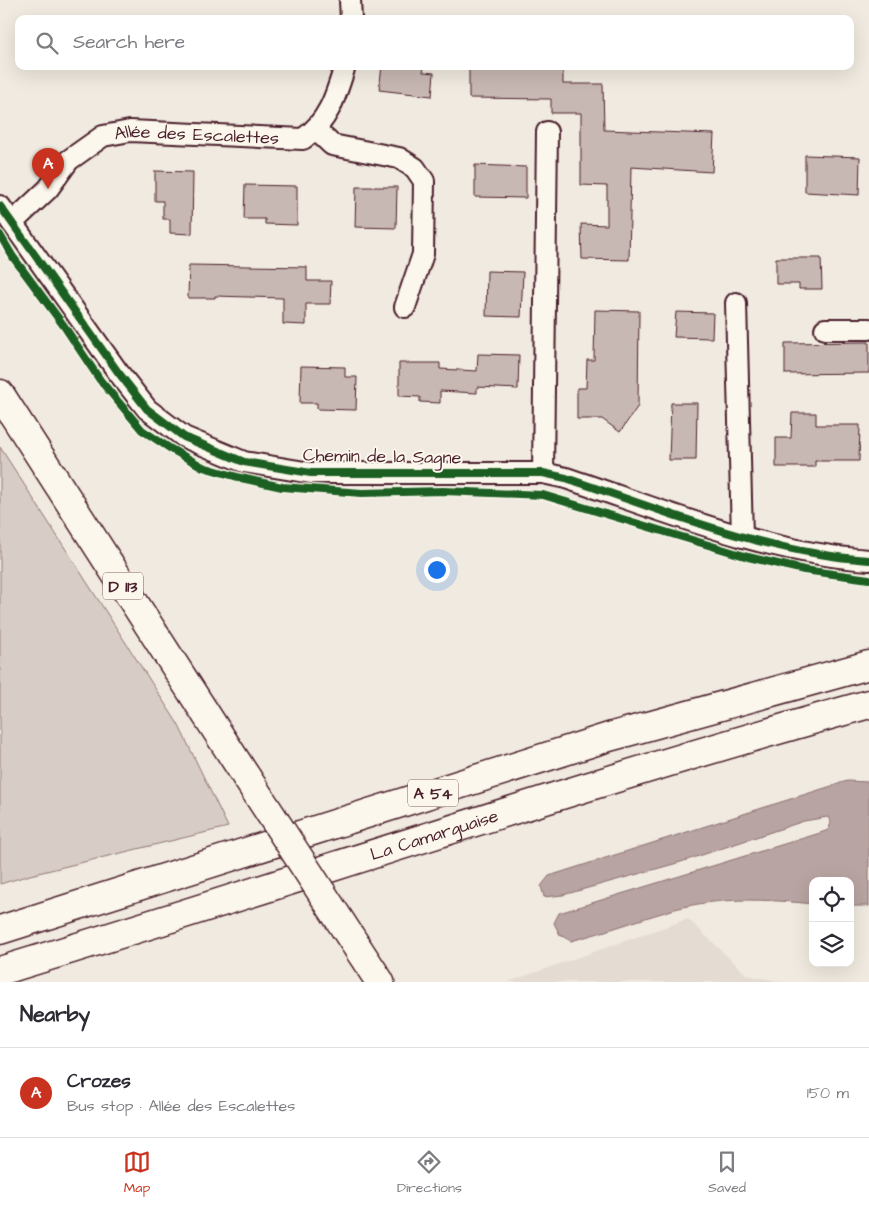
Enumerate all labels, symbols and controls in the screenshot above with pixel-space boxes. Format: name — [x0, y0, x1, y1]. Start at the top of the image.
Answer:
search box — [15, 15, 854, 70]
icon: search — [33, 29, 61, 57]
text: Search here — [73, 29, 185, 56]
street label: Allée des Escalettes — [112, 119, 280, 151]
pin: A — [32, 148, 64, 189]
street label: Chemin de la Sagne — [303, 443, 462, 471]
your location — [424, 557, 450, 583]
road number: D 113 — [103, 572, 143, 600]
road number: A 54 — [408, 780, 458, 806]
street label: La Camarguaise — [367, 803, 502, 867]
map controls — [809, 877, 854, 967]
button: locate — [809, 877, 854, 922]
button: layers — [809, 922, 854, 967]
text: Nearby — [20, 1000, 90, 1029]
text: Crozes — [67, 1068, 131, 1095]
text: A — [31, 1082, 41, 1104]
text: 150 m — [807, 1082, 849, 1104]
text: Bus stop · Allée des Escalettes — [67, 1095, 295, 1117]
tab: Map — [123, 1148, 151, 1198]
tab: Directions — [397, 1148, 462, 1198]
tab: Saved — [708, 1148, 746, 1198]

